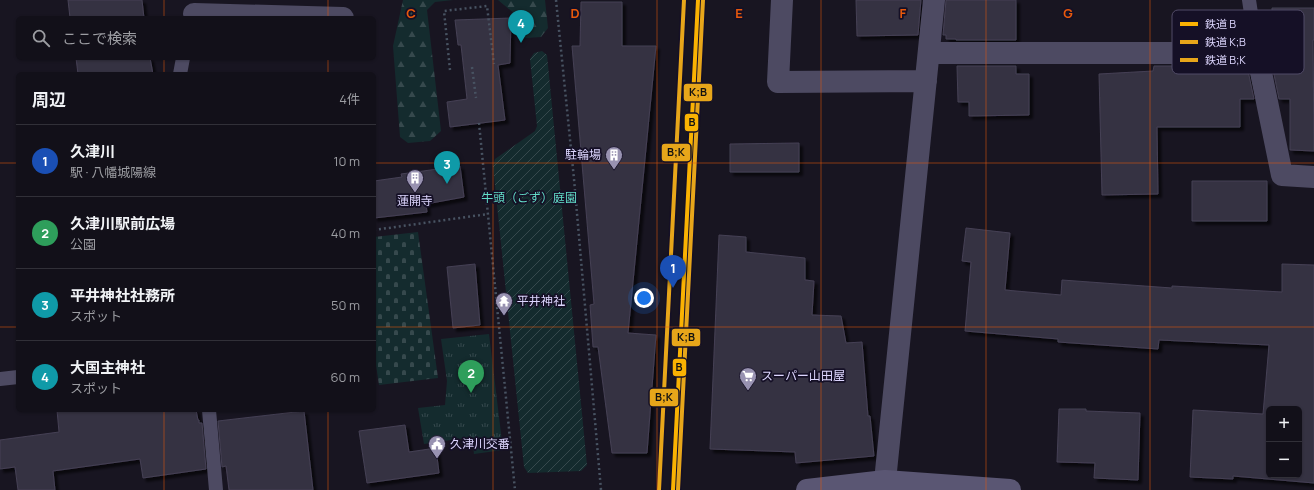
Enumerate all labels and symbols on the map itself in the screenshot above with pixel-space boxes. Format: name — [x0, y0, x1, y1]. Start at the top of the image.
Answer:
text: C — [406, 4, 416, 22]
text: D — [570, 4, 580, 22]
text: E — [735, 4, 743, 22]
text: F — [900, 4, 907, 22]
text: G — [1063, 4, 1073, 22]
pin: 4 — [508, 10, 534, 43]
legend — [1172, 10, 1304, 74]
text: 鉄道 B — [1205, 16, 1236, 31]
text: 鉄道 K;B — [1205, 34, 1246, 49]
text: 鉄道 B;K — [1205, 52, 1246, 67]
line badge: K;B — [683, 83, 713, 102]
text: K;B — [689, 84, 707, 99]
line badge: B — [684, 113, 699, 132]
text: B — [689, 114, 696, 129]
line badge: B;K — [661, 143, 691, 162]
text: B;K — [667, 144, 686, 159]
building icon: 駐輪場 — [604, 145, 624, 170]
place label: 駐輪場 — [565, 146, 601, 163]
pin: 3 — [434, 151, 460, 184]
building icon: 蓮開寺 — [405, 168, 425, 193]
park label: 牛頭（ごず）庭園 — [481, 189, 577, 206]
place label: 蓮開寺 — [397, 192, 433, 209]
pin: 1 — [660, 255, 686, 288]
your location — [634, 288, 654, 308]
temple icon: 平井神社 — [494, 291, 514, 316]
place label: 平井神社 — [517, 292, 565, 309]
line badge: K;B — [671, 328, 701, 347]
text: K;B — [677, 329, 695, 344]
line badge: B — [672, 358, 687, 377]
text: B — [676, 359, 683, 374]
pin: 2 — [458, 360, 484, 393]
supermarket icon: スーパー山田屋 — [738, 366, 758, 391]
place label: スーパー山田屋 — [761, 367, 845, 384]
line badge: B;K — [649, 388, 679, 407]
text: B;K — [655, 389, 674, 404]
public building icon: 久津川交番 — [427, 434, 447, 459]
place label: 久津川交番 — [450, 435, 510, 452]

